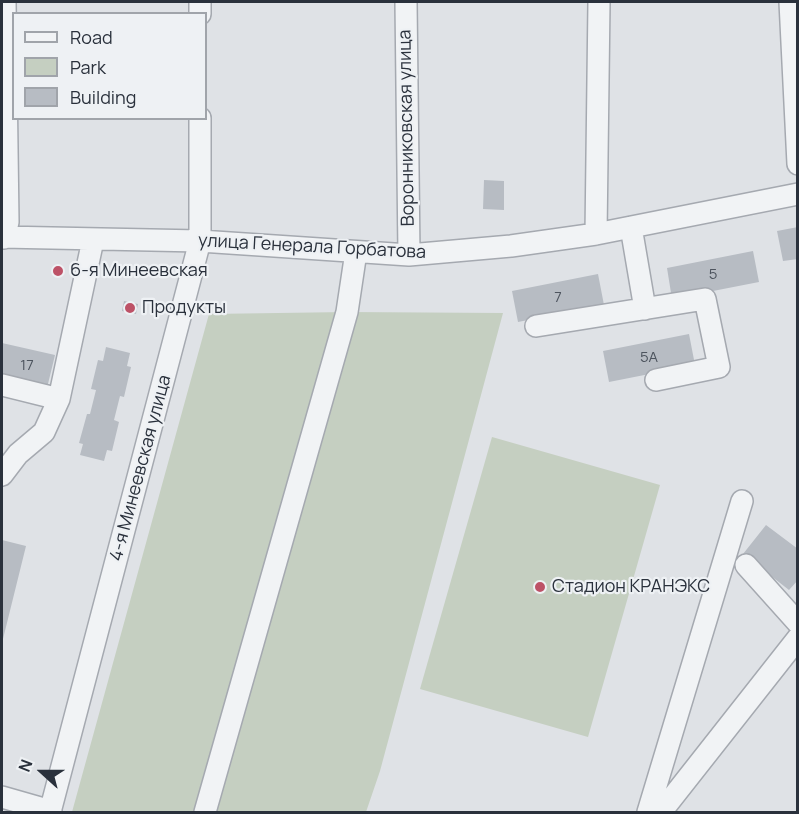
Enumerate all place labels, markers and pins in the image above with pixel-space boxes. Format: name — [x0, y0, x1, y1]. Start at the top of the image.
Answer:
place label: 6-я Минеевская — [70, 260, 208, 282]
marker: 6-я Минеевская — [51, 264, 65, 278]
place label: Продукты — [142, 297, 226, 319]
marker: Продукты — [123, 301, 137, 315]
place label: Стадион КРАНЭКС — [552, 576, 710, 598]
marker: Стадион КРАНЭКС — [533, 580, 547, 594]

